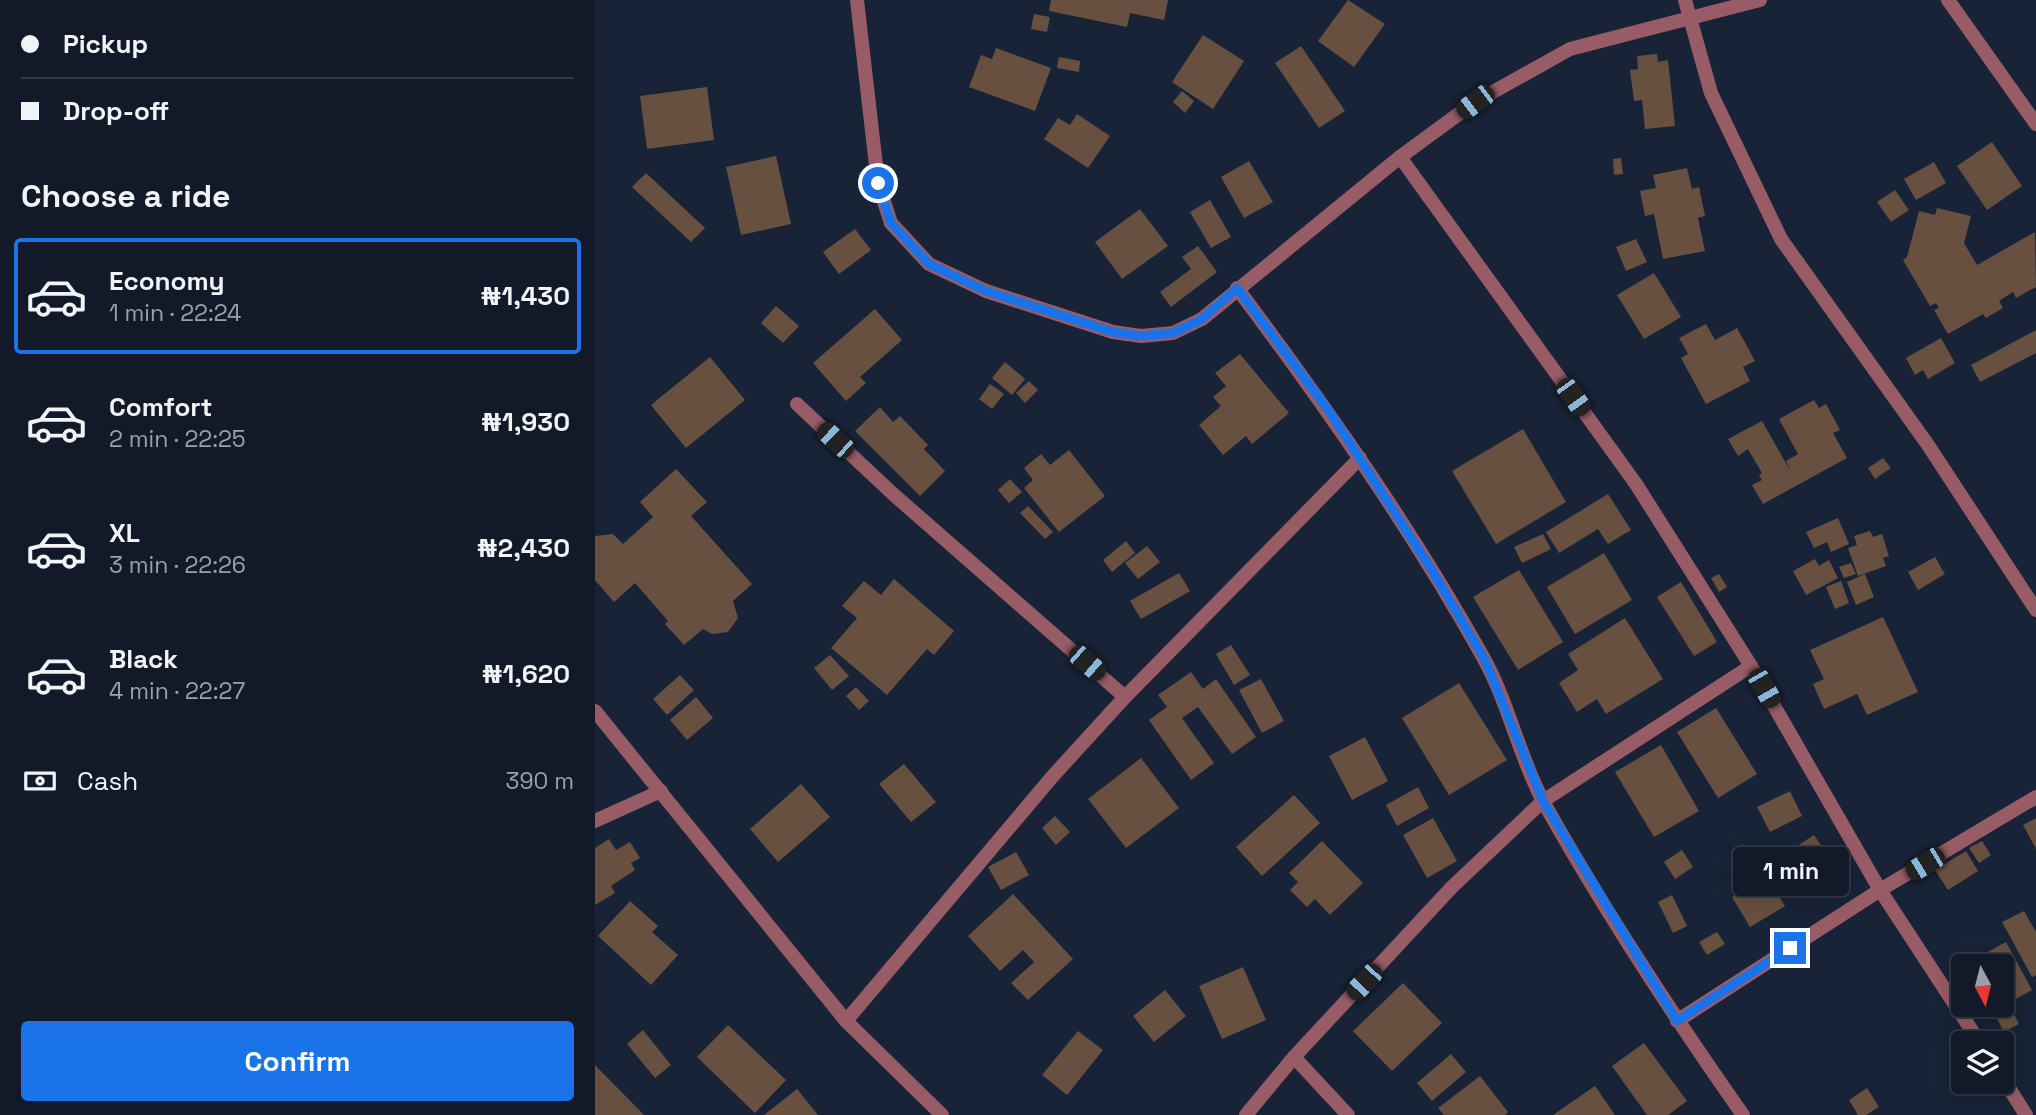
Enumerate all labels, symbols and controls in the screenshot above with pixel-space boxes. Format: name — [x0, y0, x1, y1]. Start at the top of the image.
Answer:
text: Pickup — [63, 27, 148, 61]
car — [1452, 81, 1499, 123]
text: Drop-off — [63, 94, 169, 128]
route start — [862, 167, 894, 199]
text: Choose a ride — [21, 176, 231, 216]
text: Economy — [109, 264, 225, 298]
icon: car — [25, 265, 88, 328]
text: ₦1,430 — [480, 279, 570, 313]
text: 1 min · 22:24 — [109, 298, 241, 328]
car — [1553, 374, 1594, 420]
text: Comfort — [109, 390, 212, 424]
icon: car — [25, 391, 88, 454]
text: ₦1,930 — [481, 405, 570, 439]
car — [813, 418, 858, 462]
text: 2 min · 22:25 — [109, 424, 246, 454]
text: XL — [109, 516, 140, 550]
icon: car — [25, 517, 88, 580]
text: ₦2,430 — [477, 531, 570, 565]
text: 3 min · 22:26 — [109, 550, 246, 580]
car — [1065, 641, 1110, 685]
text: Black — [109, 642, 178, 676]
icon: car — [25, 643, 88, 706]
text: ₦1,620 — [482, 657, 570, 691]
car — [1745, 665, 1784, 711]
text: 4 min · 22:27 — [109, 676, 245, 706]
icon: cash — [21, 762, 59, 800]
text: Cash — [77, 764, 138, 798]
text: 390 m — [506, 766, 574, 796]
car — [1902, 844, 1949, 884]
callout: 1 min — [1732, 846, 1848, 895]
text: 1 min — [1763, 856, 1819, 886]
route end — [1774, 932, 1806, 964]
north arrow — [1951, 954, 2014, 1017]
map controls — [1951, 954, 2014, 1094]
car — [1342, 959, 1387, 1005]
button: Confirm — [21, 1021, 574, 1101]
button: layers — [1951, 1031, 2014, 1094]

